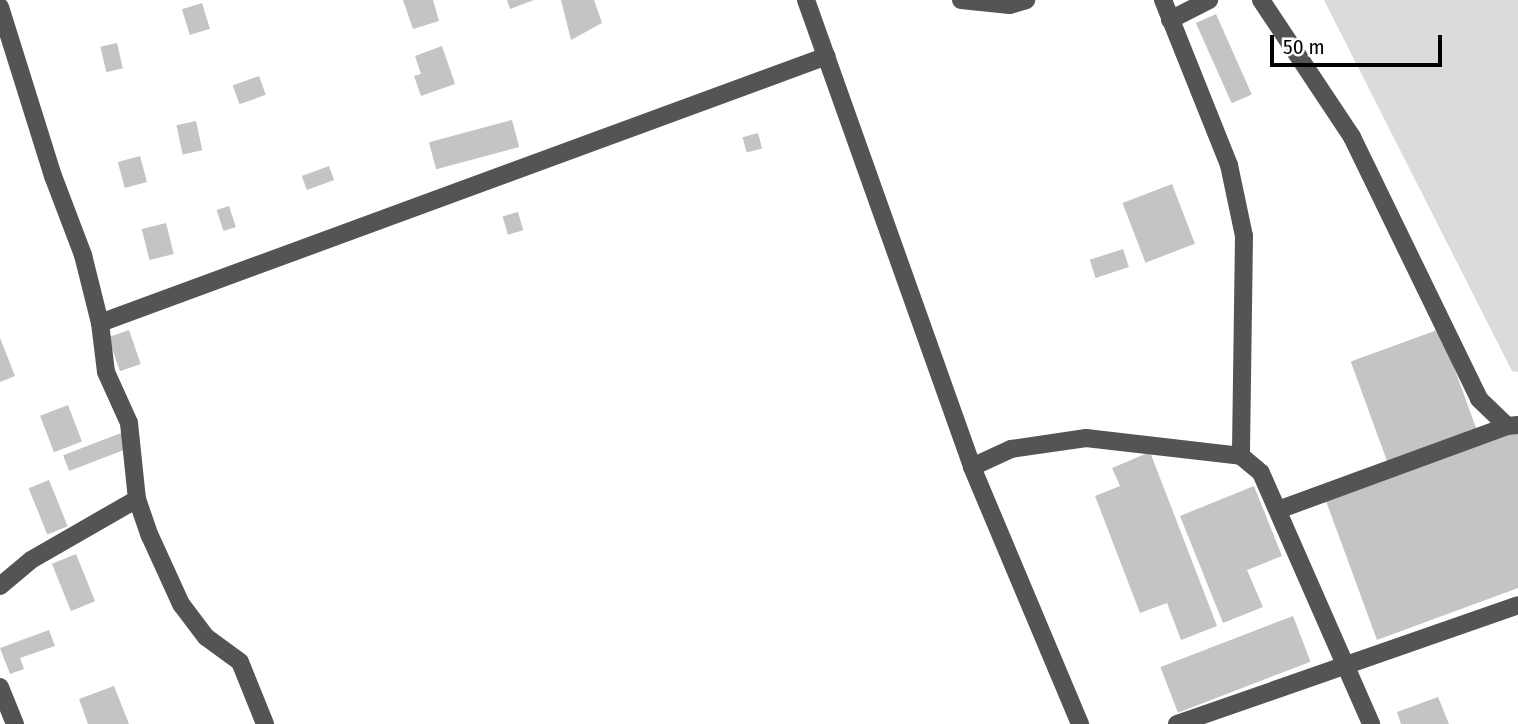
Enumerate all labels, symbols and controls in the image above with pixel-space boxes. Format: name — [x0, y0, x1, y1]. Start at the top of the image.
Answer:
scale bar — [1273, 21, 1444, 65]
text: 50 m — [1283, 34, 1325, 60]

